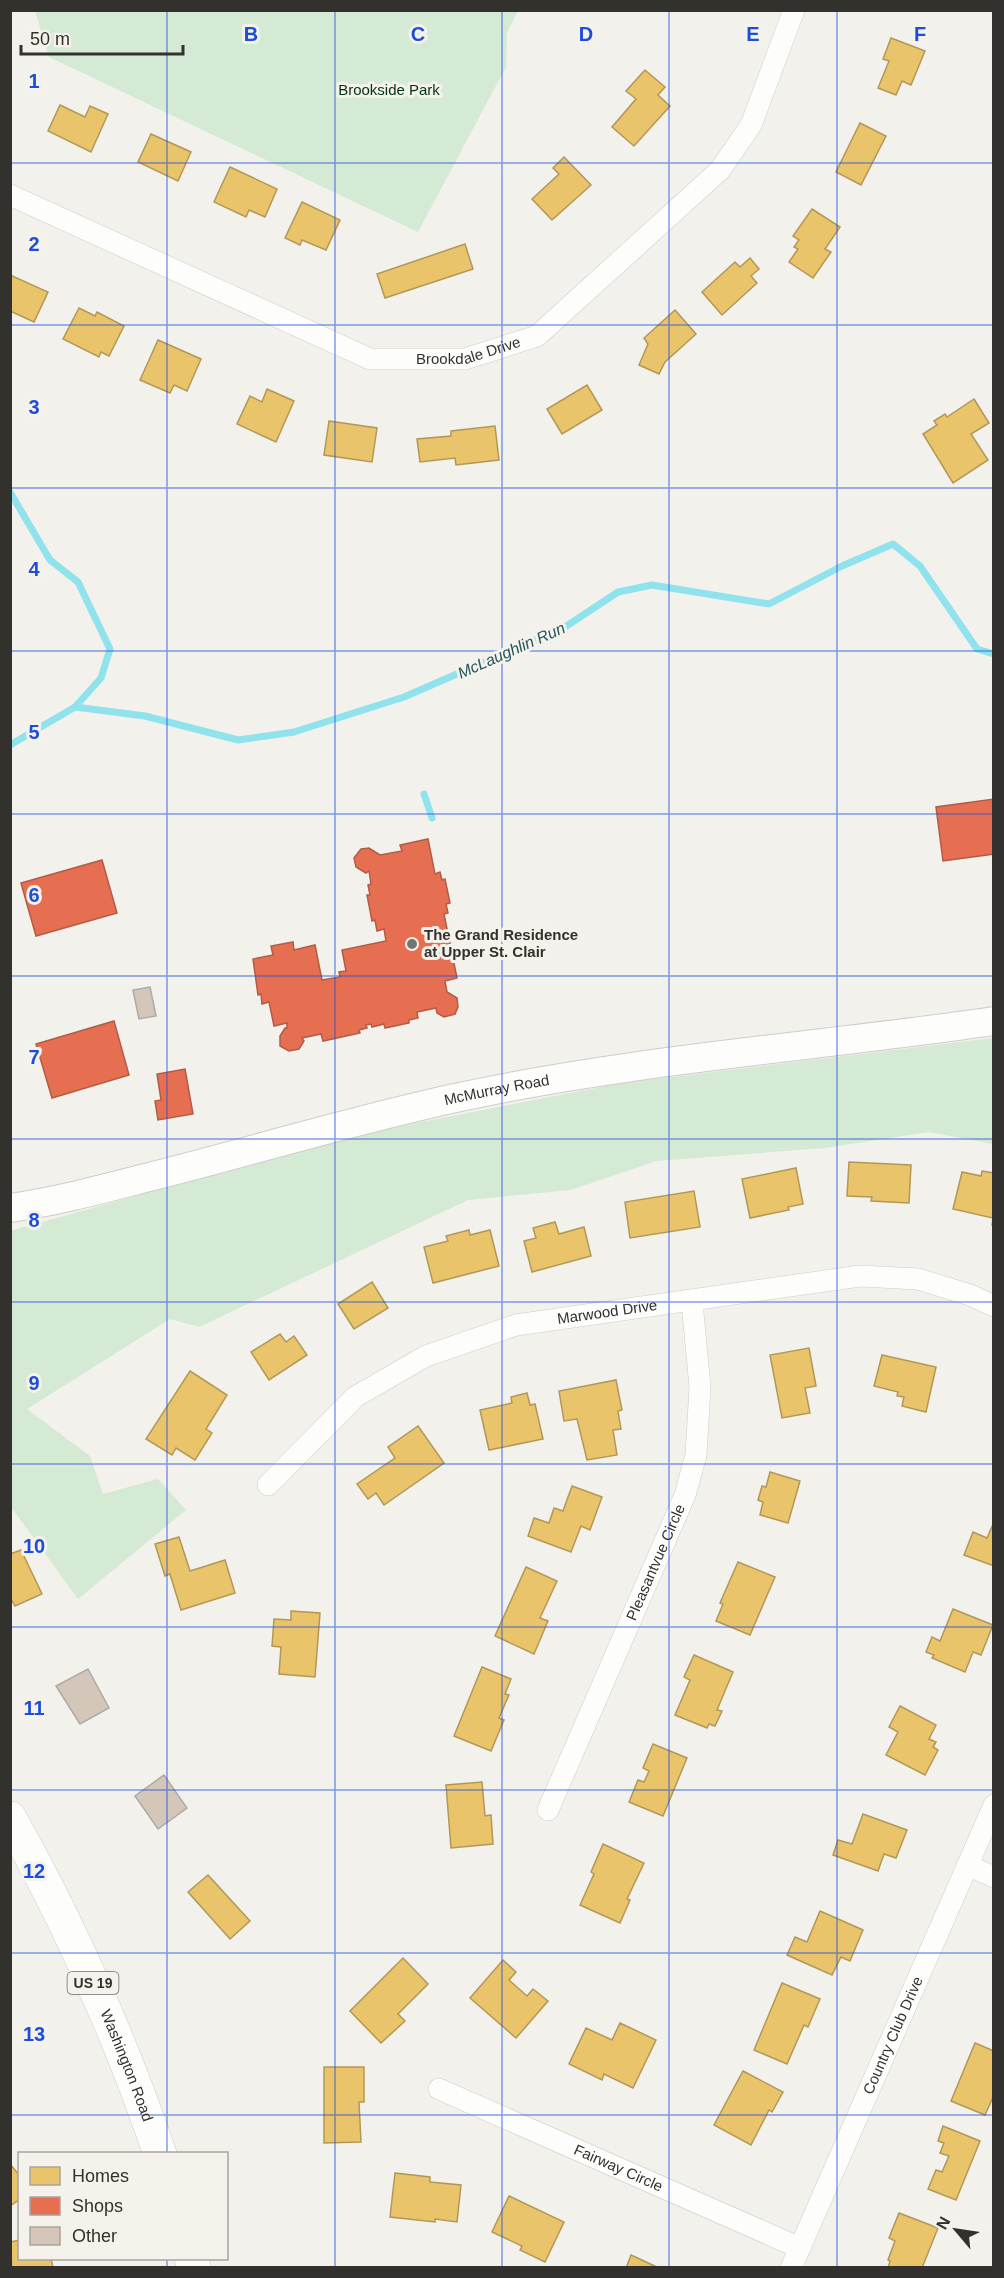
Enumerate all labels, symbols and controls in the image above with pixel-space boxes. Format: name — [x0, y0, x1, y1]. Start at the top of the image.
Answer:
scale bar — [21, 18, 183, 56]
text: B — [244, 23, 258, 45]
text: C — [411, 23, 425, 45]
text: D — [579, 23, 593, 45]
text: E — [746, 23, 760, 45]
text: F — [914, 23, 926, 45]
text: 50 m — [30, 29, 70, 49]
text: 1 — [28, 70, 40, 92]
park label: Brookside Park — [338, 81, 440, 98]
text: 2 — [28, 233, 40, 255]
street label: Brookdale Drive — [416, 333, 522, 367]
text: 3 — [28, 396, 40, 418]
text: 4 — [28, 558, 40, 580]
water label: McLaughlin Run — [455, 619, 568, 682]
text: 5 — [28, 721, 40, 743]
text: 6 — [28, 884, 40, 906]
place label: The Grand Residence at Upper St. Clair — [424, 926, 578, 960]
marker: The Grand Residence at Upper St. Clair — [405, 937, 419, 951]
text: 7 — [28, 1046, 40, 1068]
street label: McMurray Road — [442, 1071, 550, 1108]
text: 8 — [28, 1209, 40, 1231]
street label: Marwood Drive — [556, 1296, 658, 1327]
text: 9 — [28, 1372, 40, 1394]
street label: Pleasantvue Circle — [622, 1501, 688, 1623]
text: 10 — [23, 1535, 45, 1557]
text: 11 — [23, 1697, 45, 1719]
text: 12 — [23, 1860, 45, 1882]
road number: US 19 — [68, 1972, 118, 1994]
street label: Country Club Drive — [859, 1974, 926, 2097]
street label: Washington Road — [97, 2007, 157, 2124]
text: 13 — [23, 2023, 45, 2045]
street label: Fairway Circle — [572, 2141, 666, 2194]
legend — [18, 2152, 228, 2260]
text: Homes — [72, 2166, 129, 2186]
text: Shops — [72, 2196, 123, 2216]
north arrow — [926, 2200, 986, 2260]
text: N — [933, 2214, 954, 2232]
text: Other — [72, 2226, 117, 2246]

